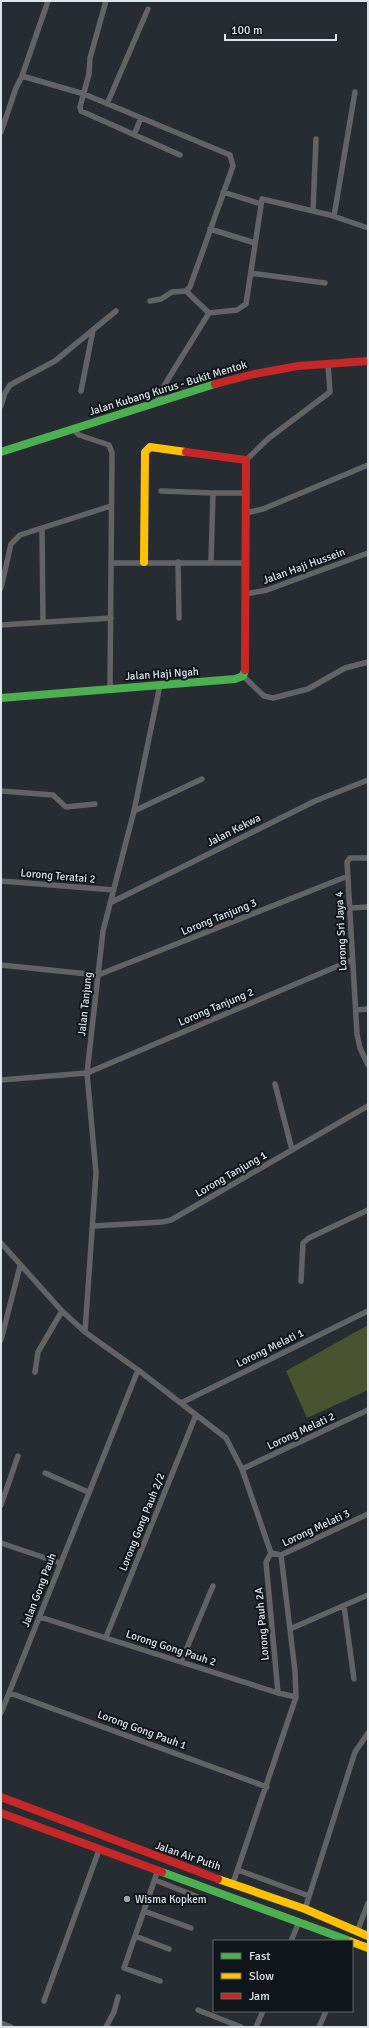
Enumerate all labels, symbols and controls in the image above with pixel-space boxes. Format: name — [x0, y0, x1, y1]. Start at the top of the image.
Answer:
scale bar — [225, 16, 336, 42]
text: 100 m — [231, 23, 263, 38]
street label: Jalan Kubang Kurus - Bukit Mentok — [88, 358, 249, 418]
street label: Jalan Haji Hussein — [261, 545, 347, 587]
street label: Jalan Haji Ngah — [125, 665, 199, 683]
street label: Jalan Kekwa — [205, 811, 263, 849]
street label: Lorong Teratai 2 — [20, 866, 96, 886]
street label: Lorong Sri Jaya 4 — [332, 891, 350, 971]
street label: Lorong Tanjung 3 — [179, 896, 259, 938]
street label: Jalan Tanjung — [75, 971, 95, 1037]
street label: Lorong Tanjung 2 — [176, 985, 256, 1029]
street label: Lorong Tanjung 1 — [193, 1148, 269, 1200]
street label: Lorong Melati 1 — [234, 1326, 306, 1370]
street label: Lorong Melati 2 — [265, 1410, 337, 1452]
street label: Lorong Gong Pauh 2/2 — [116, 1471, 168, 1573]
street label: Lorong Melati 3 — [280, 1507, 352, 1549]
street label: Jalan Gong Pauh — [19, 1551, 59, 1629]
street label: Lorong Pauh 2A — [252, 1586, 272, 1661]
street label: Lorong Gong Pauh 2 — [124, 1627, 218, 1669]
street label: Lorong Gong Pauh 1 — [96, 1708, 188, 1752]
street label: Jalan Air Putih — [153, 1839, 223, 1873]
place label: Wisma Kopkem — [135, 1893, 207, 1906]
marker: Wisma Kopkem — [122, 1894, 132, 1904]
legend — [213, 1940, 353, 2012]
text: Fast — [249, 1949, 270, 1964]
text: Slow — [249, 1969, 274, 1984]
text: Jam — [249, 1989, 270, 2004]

